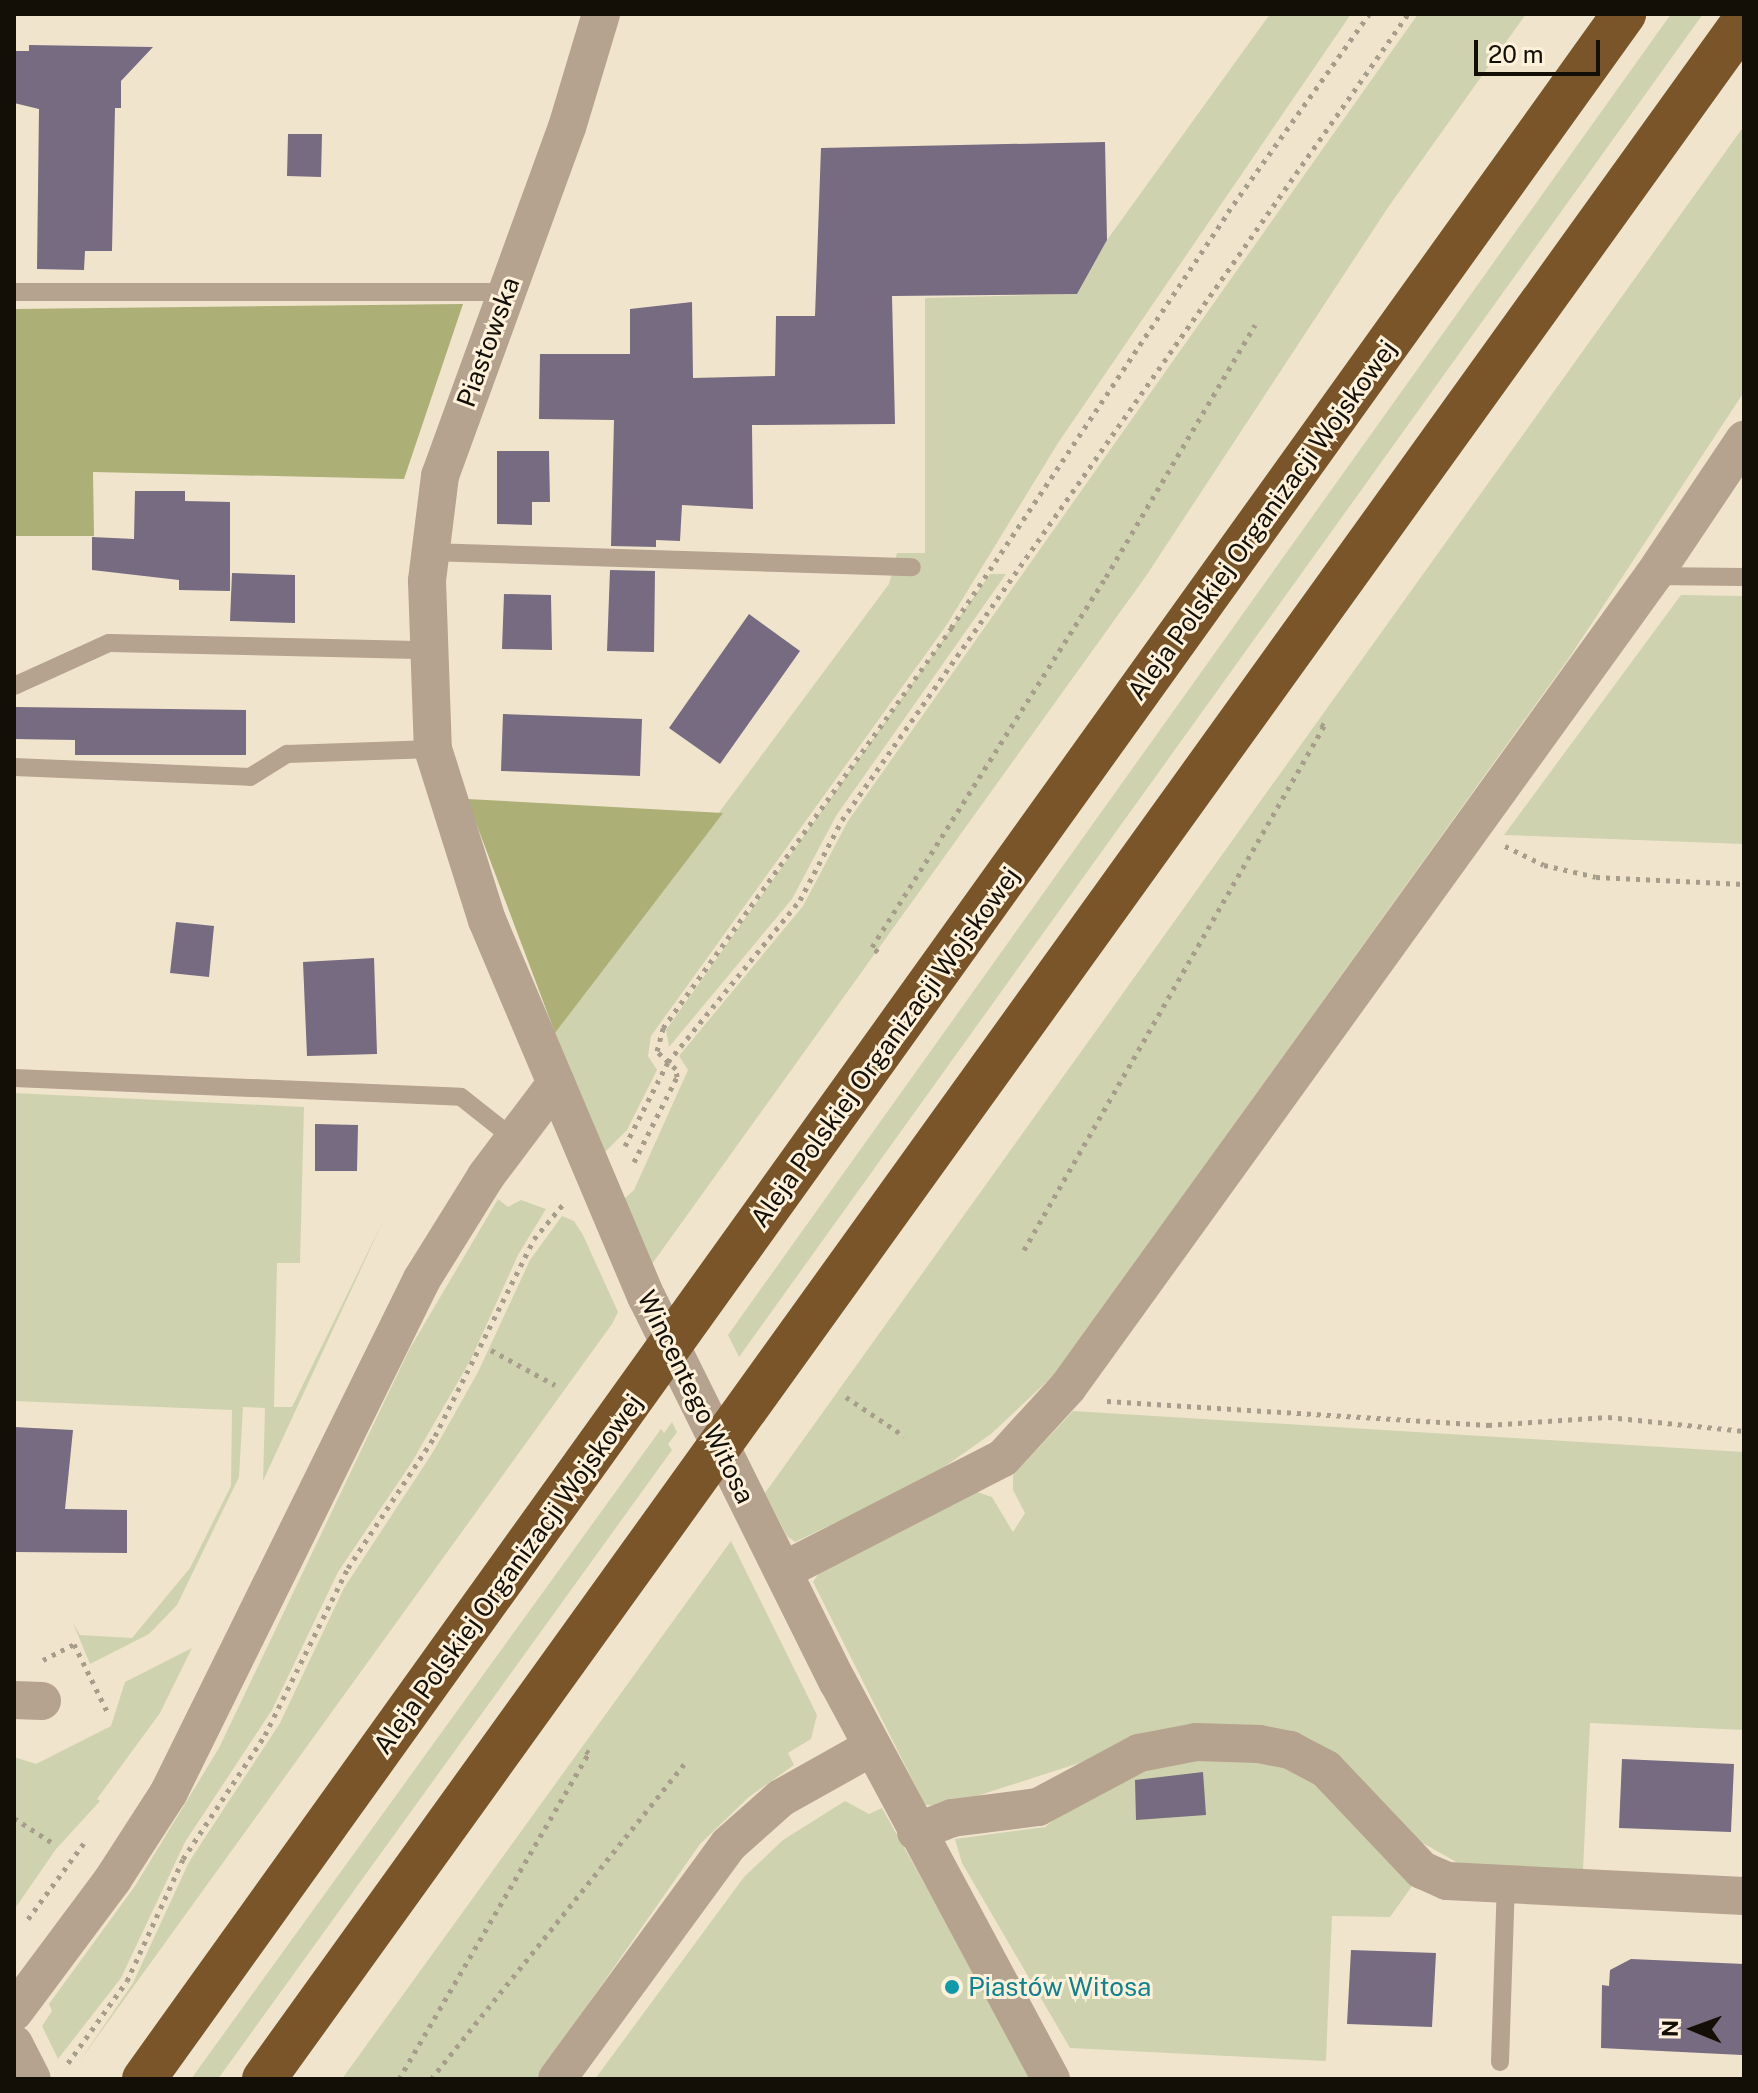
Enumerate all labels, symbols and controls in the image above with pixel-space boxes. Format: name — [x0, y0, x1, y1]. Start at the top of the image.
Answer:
scale bar — [1478, 24, 1604, 74]
text: 20 m — [1488, 40, 1544, 68]
street label: Piastowska — [450, 273, 526, 411]
street label: Aleja Polskiej Organizacji Wojskowej — [1121, 334, 1403, 706]
street label: Aleja Polskiej Organizacji Wojskowej — [744, 861, 1026, 1233]
street label: Wincentego Witosa — [631, 1285, 761, 1509]
street label: Aleja Polskiej Organizacji Wojskowej — [367, 1388, 649, 1760]
place label: Piastów Witosa — [968, 1971, 1152, 2003]
marker: Piastów Witosa — [943, 1978, 961, 1996]
north arrow — [1654, 1989, 1734, 2069]
text: N — [1657, 2020, 1683, 2037]

